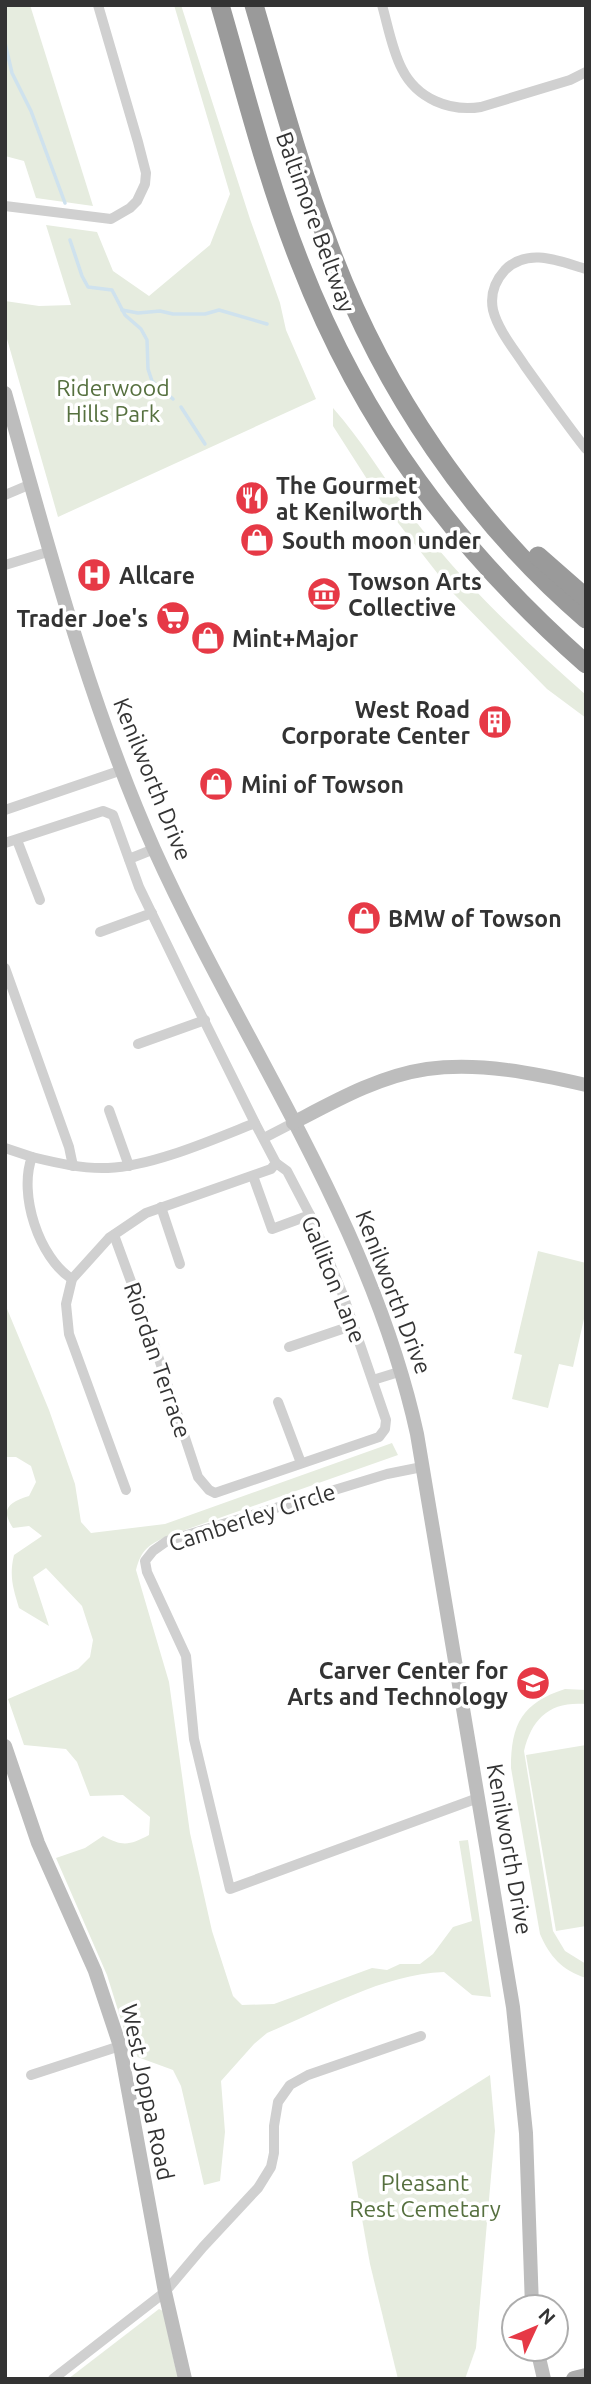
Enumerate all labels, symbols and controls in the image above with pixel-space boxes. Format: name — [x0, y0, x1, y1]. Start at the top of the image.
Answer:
street label: Baltimore Beltway — [272, 128, 360, 316]
park label: Riderwood Hills Park — [56, 375, 170, 426]
place label: The Gourmet at Kenilworth — [276, 473, 423, 524]
restaurant icon: The Gourmet at Kenilworth — [233, 479, 271, 517]
shop icon: South moon under — [238, 521, 276, 559]
place label: South moon under — [282, 528, 482, 553]
hospital icon: Allcare — [75, 556, 113, 594]
place label: Allcare — [119, 563, 195, 588]
place label: Towson Arts Collective — [348, 569, 482, 620]
museum icon: Towson Arts Collective — [305, 575, 343, 613]
supermarket icon: Trader Joe's — [154, 599, 192, 637]
place label: Trader Joe's — [16, 606, 148, 631]
shop icon: Mint+Major — [189, 619, 227, 657]
place label: Mint+Major — [232, 626, 359, 651]
street label: Kenilworth Drive — [109, 694, 197, 864]
place label: West Road Corporate Center — [281, 697, 471, 748]
building icon: West Road Corporate Center — [476, 703, 514, 741]
shop icon: Mini of Towson — [197, 765, 235, 803]
place label: Mini of Towson — [241, 772, 404, 797]
shop icon: BMW of Towson — [345, 899, 383, 937]
place label: BMW of Towson — [388, 906, 562, 931]
street label: Kenilworth Drive — [351, 1207, 437, 1377]
street label: Galliton Lane — [297, 1212, 371, 1346]
street label: Riordan Terrace — [120, 1279, 196, 1441]
street label: Camberley Circle — [166, 1478, 338, 1556]
place label: Carver Center for Arts and Technology — [287, 1658, 509, 1709]
school or university icon: Carver Center for Arts and Technology — [514, 1664, 552, 1702]
street label: Kenilworth Drive — [483, 1762, 537, 1936]
street label: West Joppa Road — [117, 2002, 179, 2182]
park label: Pleasant Rest Cemetary — [349, 2170, 501, 2221]
north arrow — [500, 2293, 570, 2363]
text: N — [534, 2303, 560, 2329]

